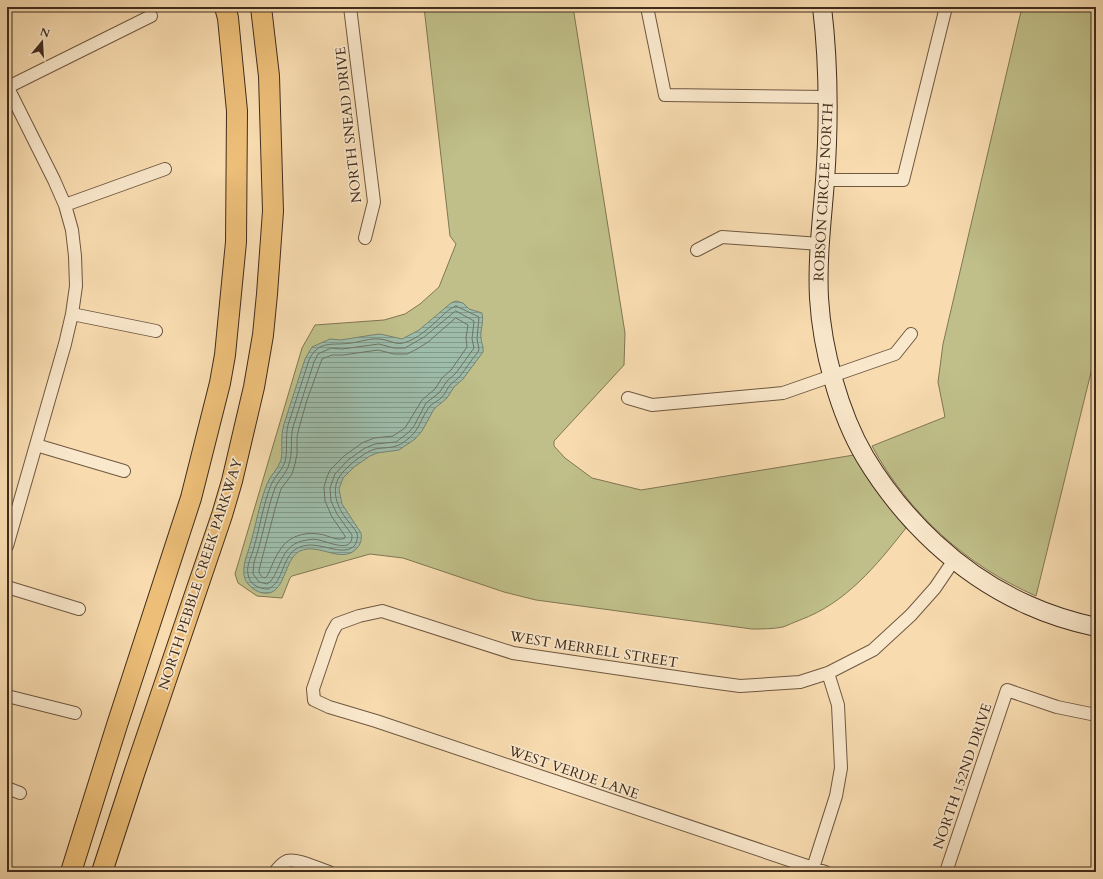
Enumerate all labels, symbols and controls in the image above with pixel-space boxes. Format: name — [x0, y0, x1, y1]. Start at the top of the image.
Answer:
north arrow — [22, 22, 62, 62]
text: N — [38, 24, 52, 42]
street label: NORTH SNEAD DRIVE — [331, 46, 366, 204]
street label: ROBSON CIRCLE NORTH — [809, 102, 838, 282]
street label: NORTH PEBBLE CREEK PARKWAY — [154, 455, 247, 692]
street label: WEST MERRELL STREET — [507, 627, 679, 672]
street label: NORTH 152ND DRIVE — [929, 700, 996, 852]
street label: WEST VERDE LANE — [505, 741, 642, 804]

